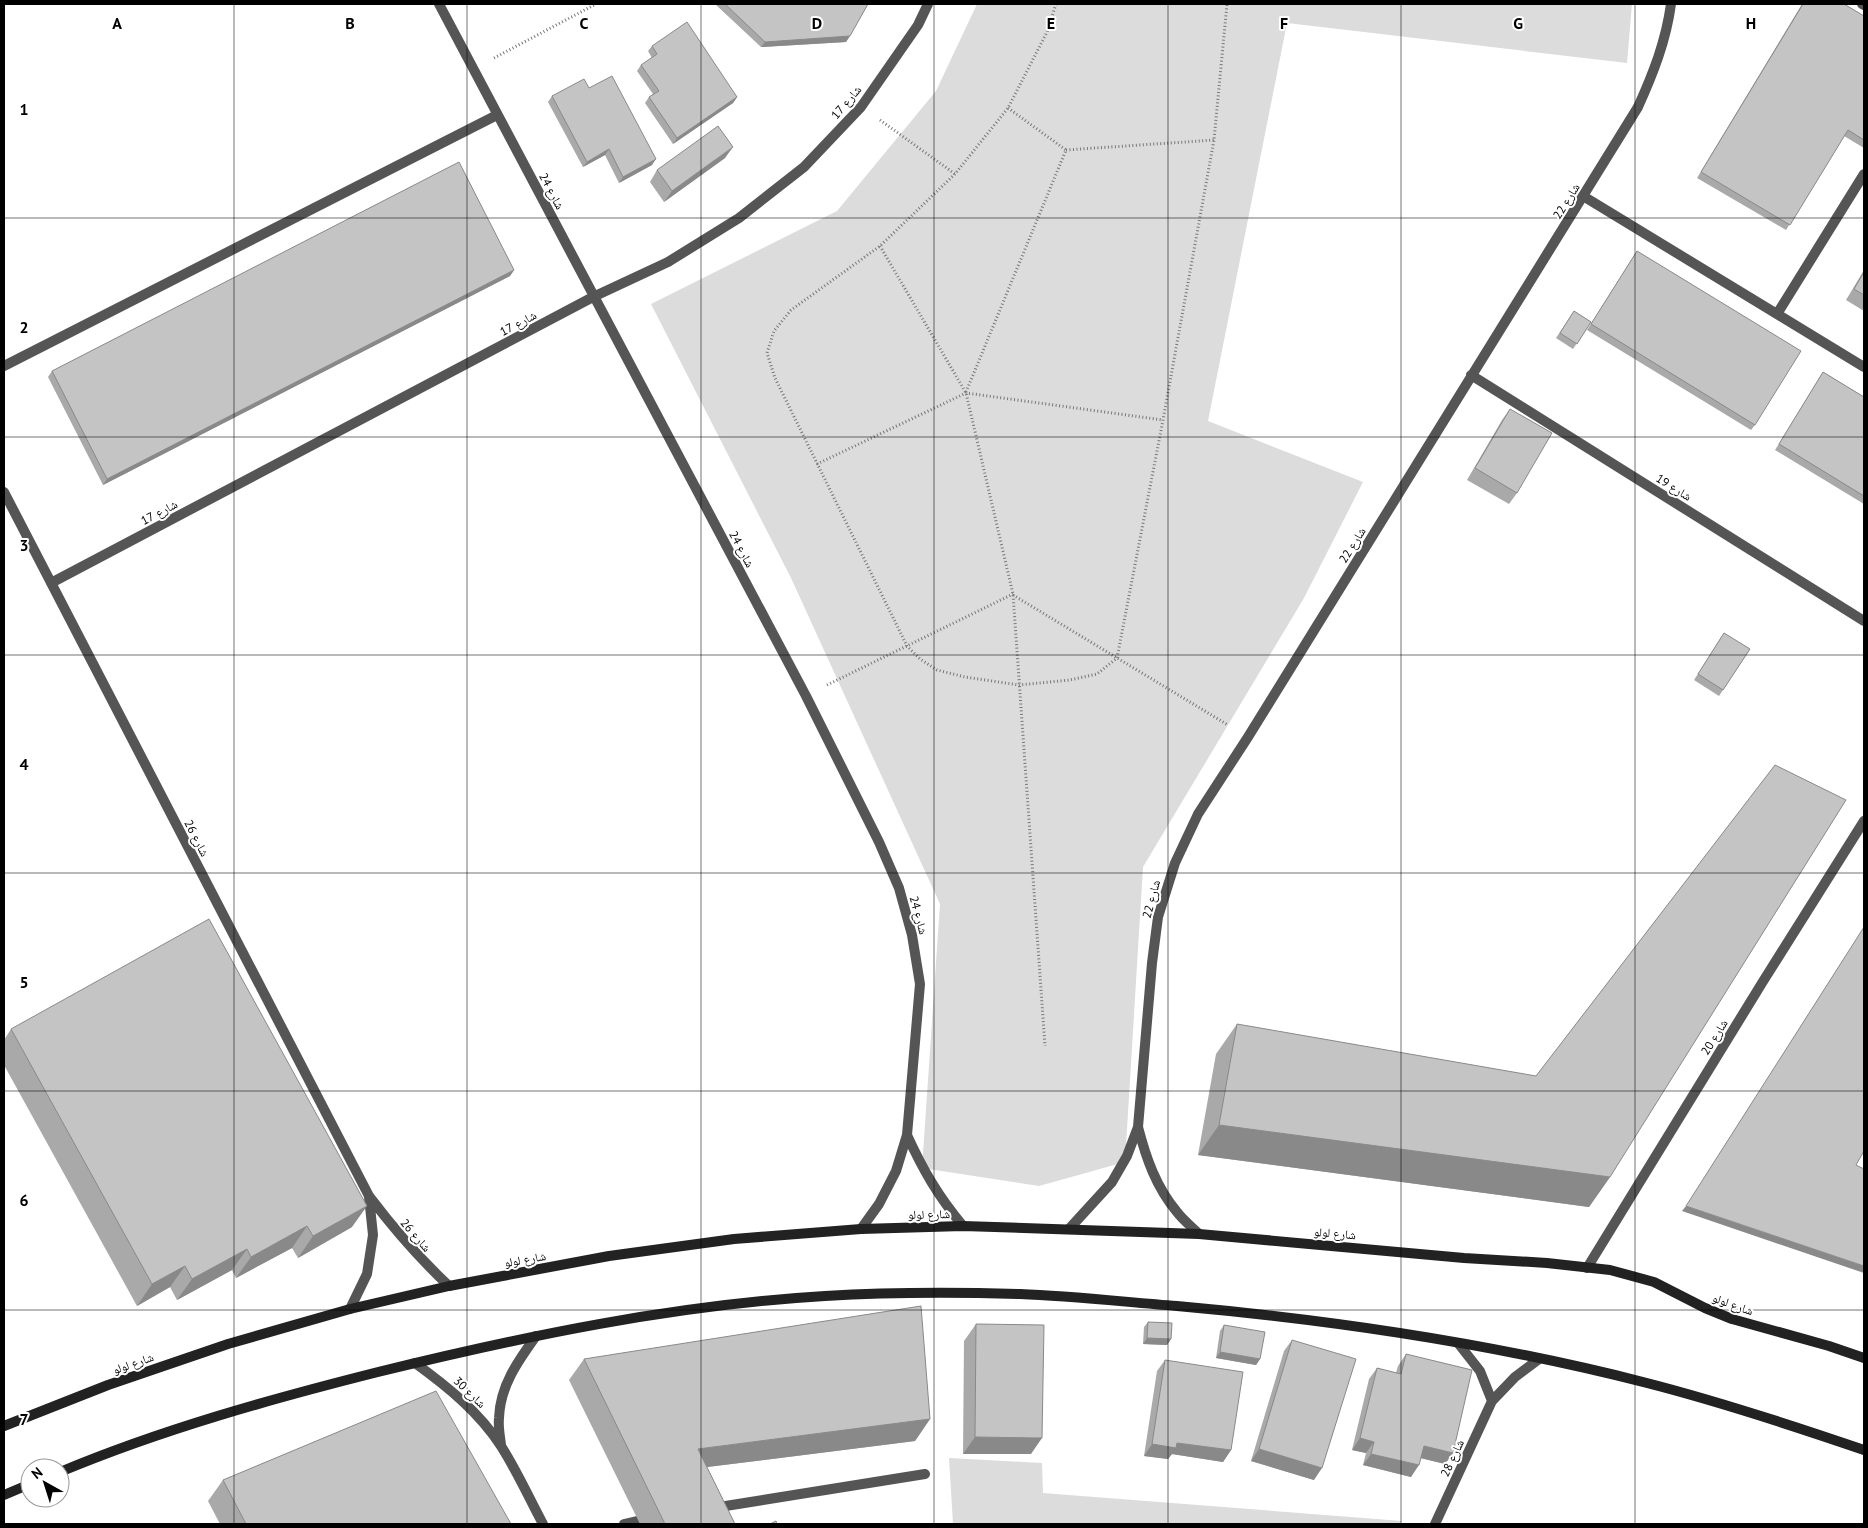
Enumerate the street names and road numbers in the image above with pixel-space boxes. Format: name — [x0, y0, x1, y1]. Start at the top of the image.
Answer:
street label: شارع 17 — [828, 82, 865, 122]
street label: شارع 24 — [535, 170, 568, 212]
street label: شارع 22 — [1549, 180, 1584, 222]
street label: شارع 17 — [497, 307, 539, 340]
street label: شارع 19 — [1653, 470, 1695, 505]
street label: شارع 17 — [138, 496, 180, 529]
street label: شارع 22 — [1335, 524, 1370, 566]
street label: شارع 24 — [725, 528, 758, 570]
street label: شارع 26 — [181, 817, 213, 859]
street label: شارع 22 — [1139, 878, 1164, 920]
street label: شارع 24 — [906, 894, 931, 936]
street label: شارع 20 — [1697, 1016, 1732, 1058]
street label: شارع لولو — [908, 1206, 950, 1223]
street label: شارع 26 — [397, 1215, 435, 1255]
street label: شارع لولو — [1313, 1224, 1357, 1243]
street label: شارع لولو — [503, 1248, 547, 1271]
street label: شارع لولو — [1710, 1290, 1756, 1319]
street label: شارع لولو — [111, 1349, 156, 1378]
street label: شارع 30 — [450, 1373, 489, 1412]
street label: شارع 28 — [1437, 1437, 1468, 1479]

